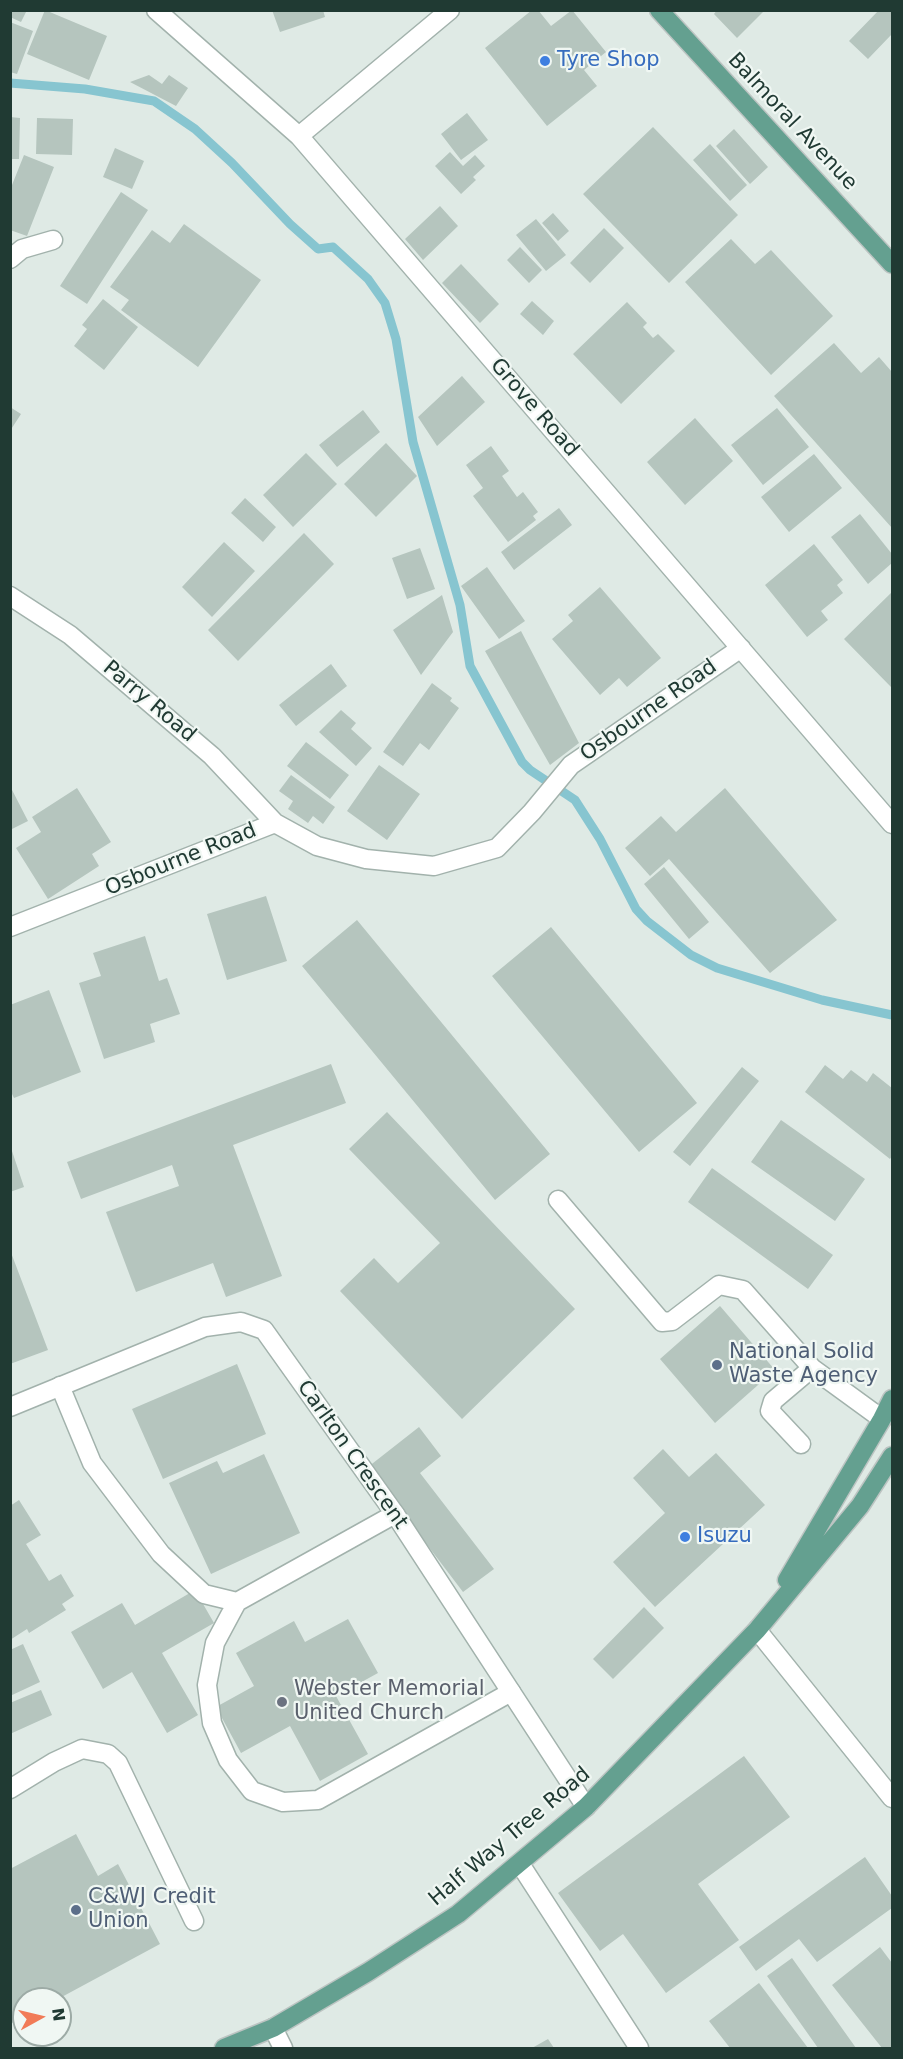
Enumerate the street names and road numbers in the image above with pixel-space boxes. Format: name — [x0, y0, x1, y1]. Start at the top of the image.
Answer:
street label: Balmoral Avenue — [722, 48, 862, 196]
street label: Grove Road — [484, 354, 584, 462]
street label: Osbourne Road — [576, 655, 722, 767]
street label: Parry Road — [98, 656, 200, 748]
street label: Osbourne Road — [102, 818, 260, 902]
street label: Carlton Crescent — [291, 1376, 413, 1534]
street label: Half Way Tree Road — [424, 1762, 596, 1912]

